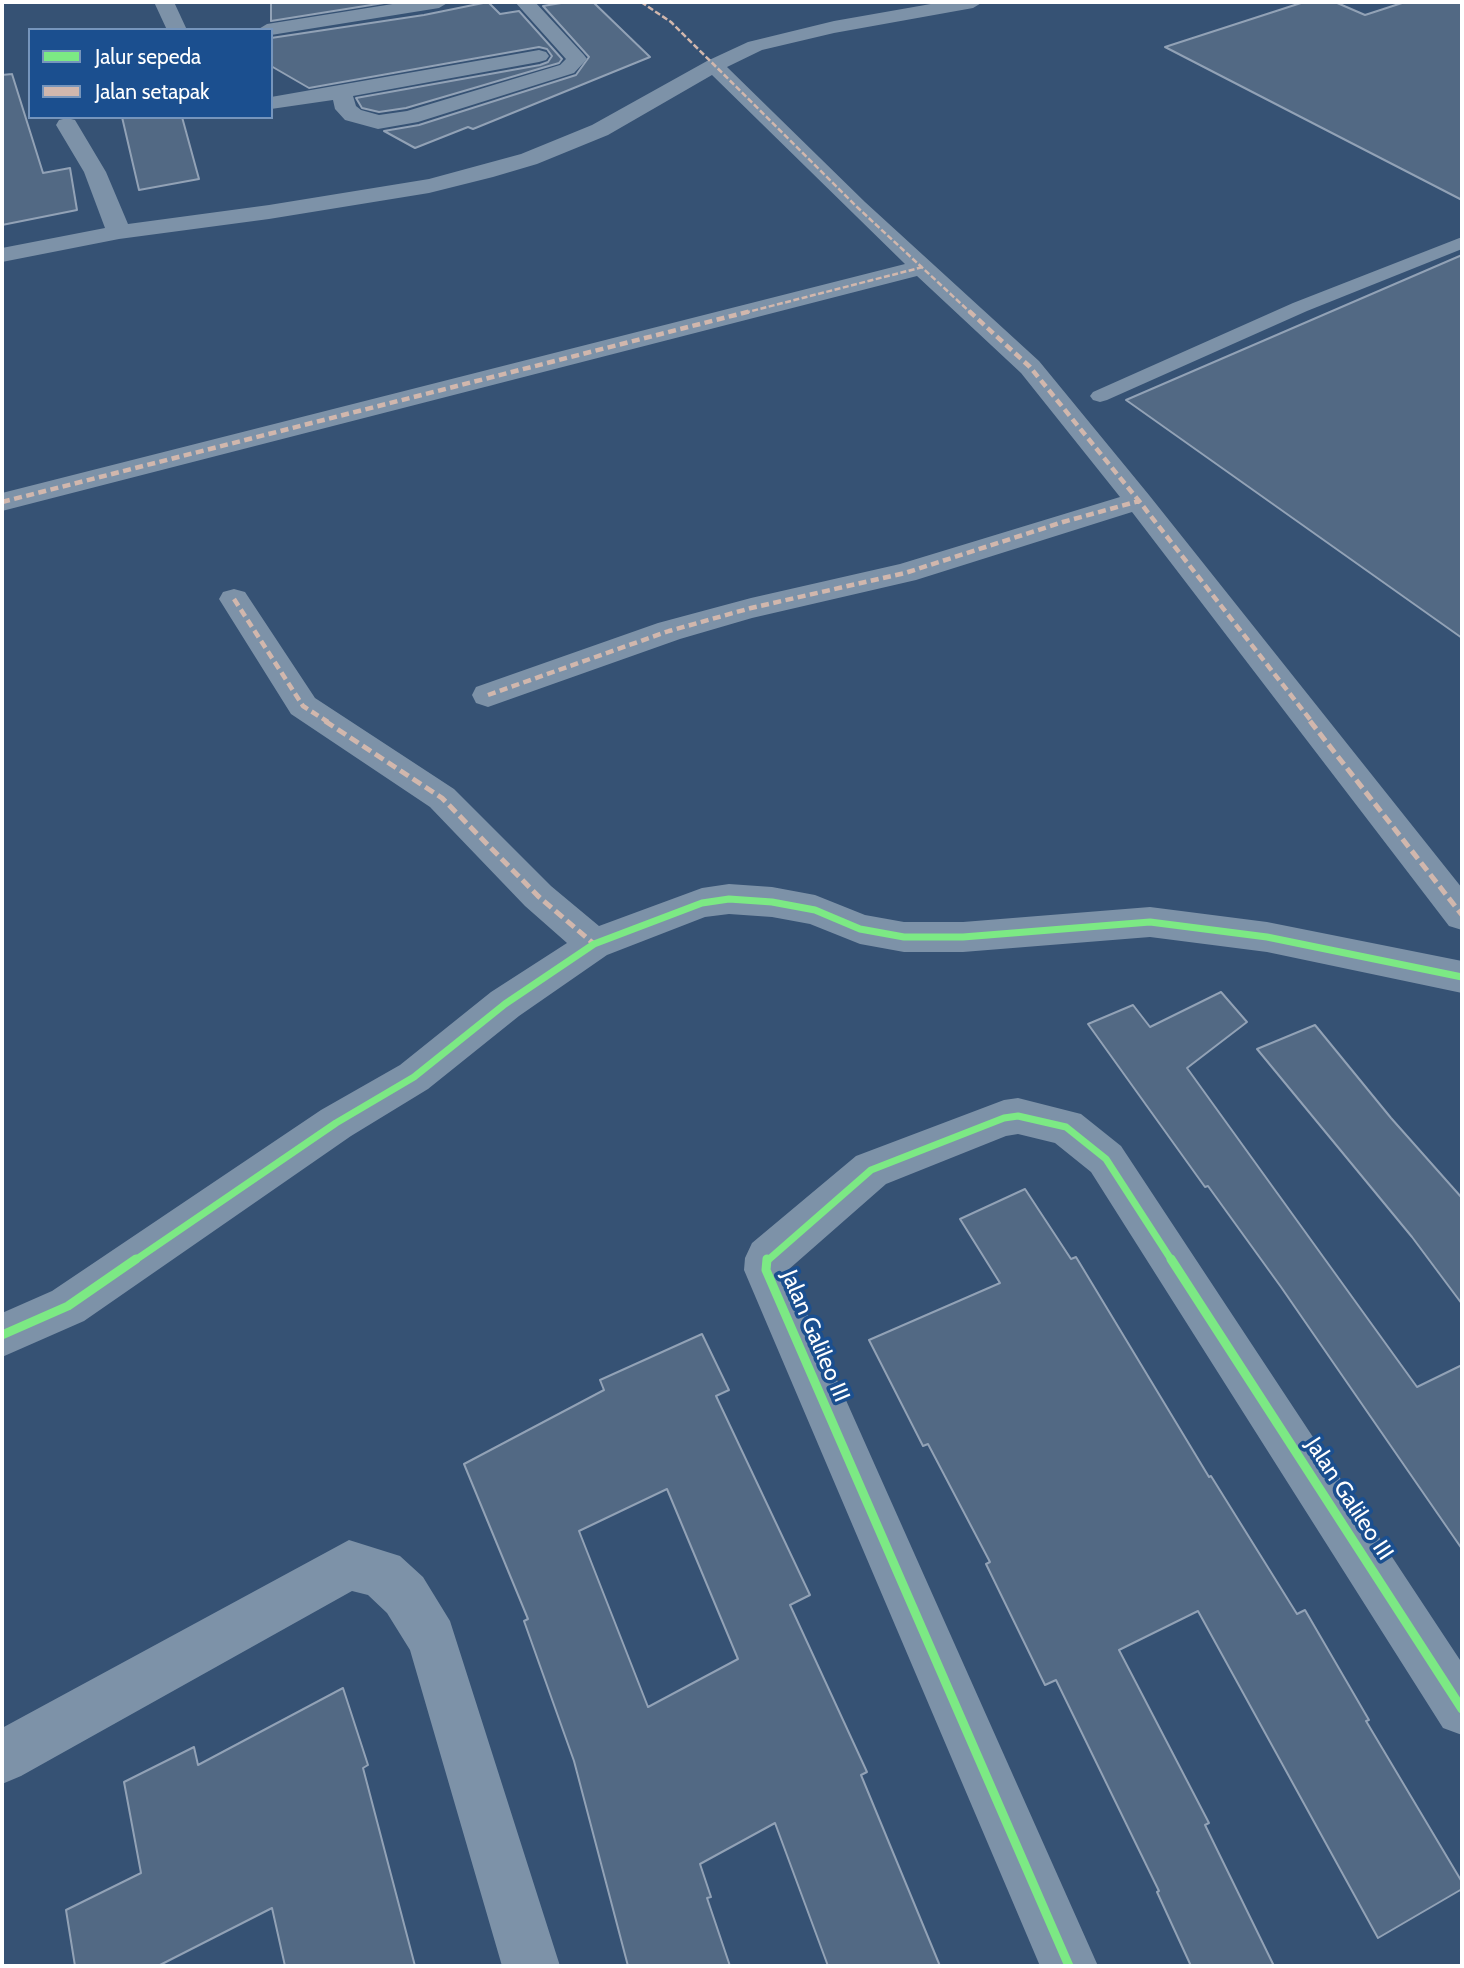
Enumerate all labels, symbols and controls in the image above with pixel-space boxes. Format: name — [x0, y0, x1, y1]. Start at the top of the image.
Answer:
legend — [28, 28, 273, 119]
text: Jalur sepeda — [95, 44, 201, 69]
text: Jalan setapak — [95, 79, 210, 104]
street label: Jalan Galileo III — [775, 1266, 855, 1406]
street label: Jalan Galileo III — [1299, 1433, 1399, 1565]

